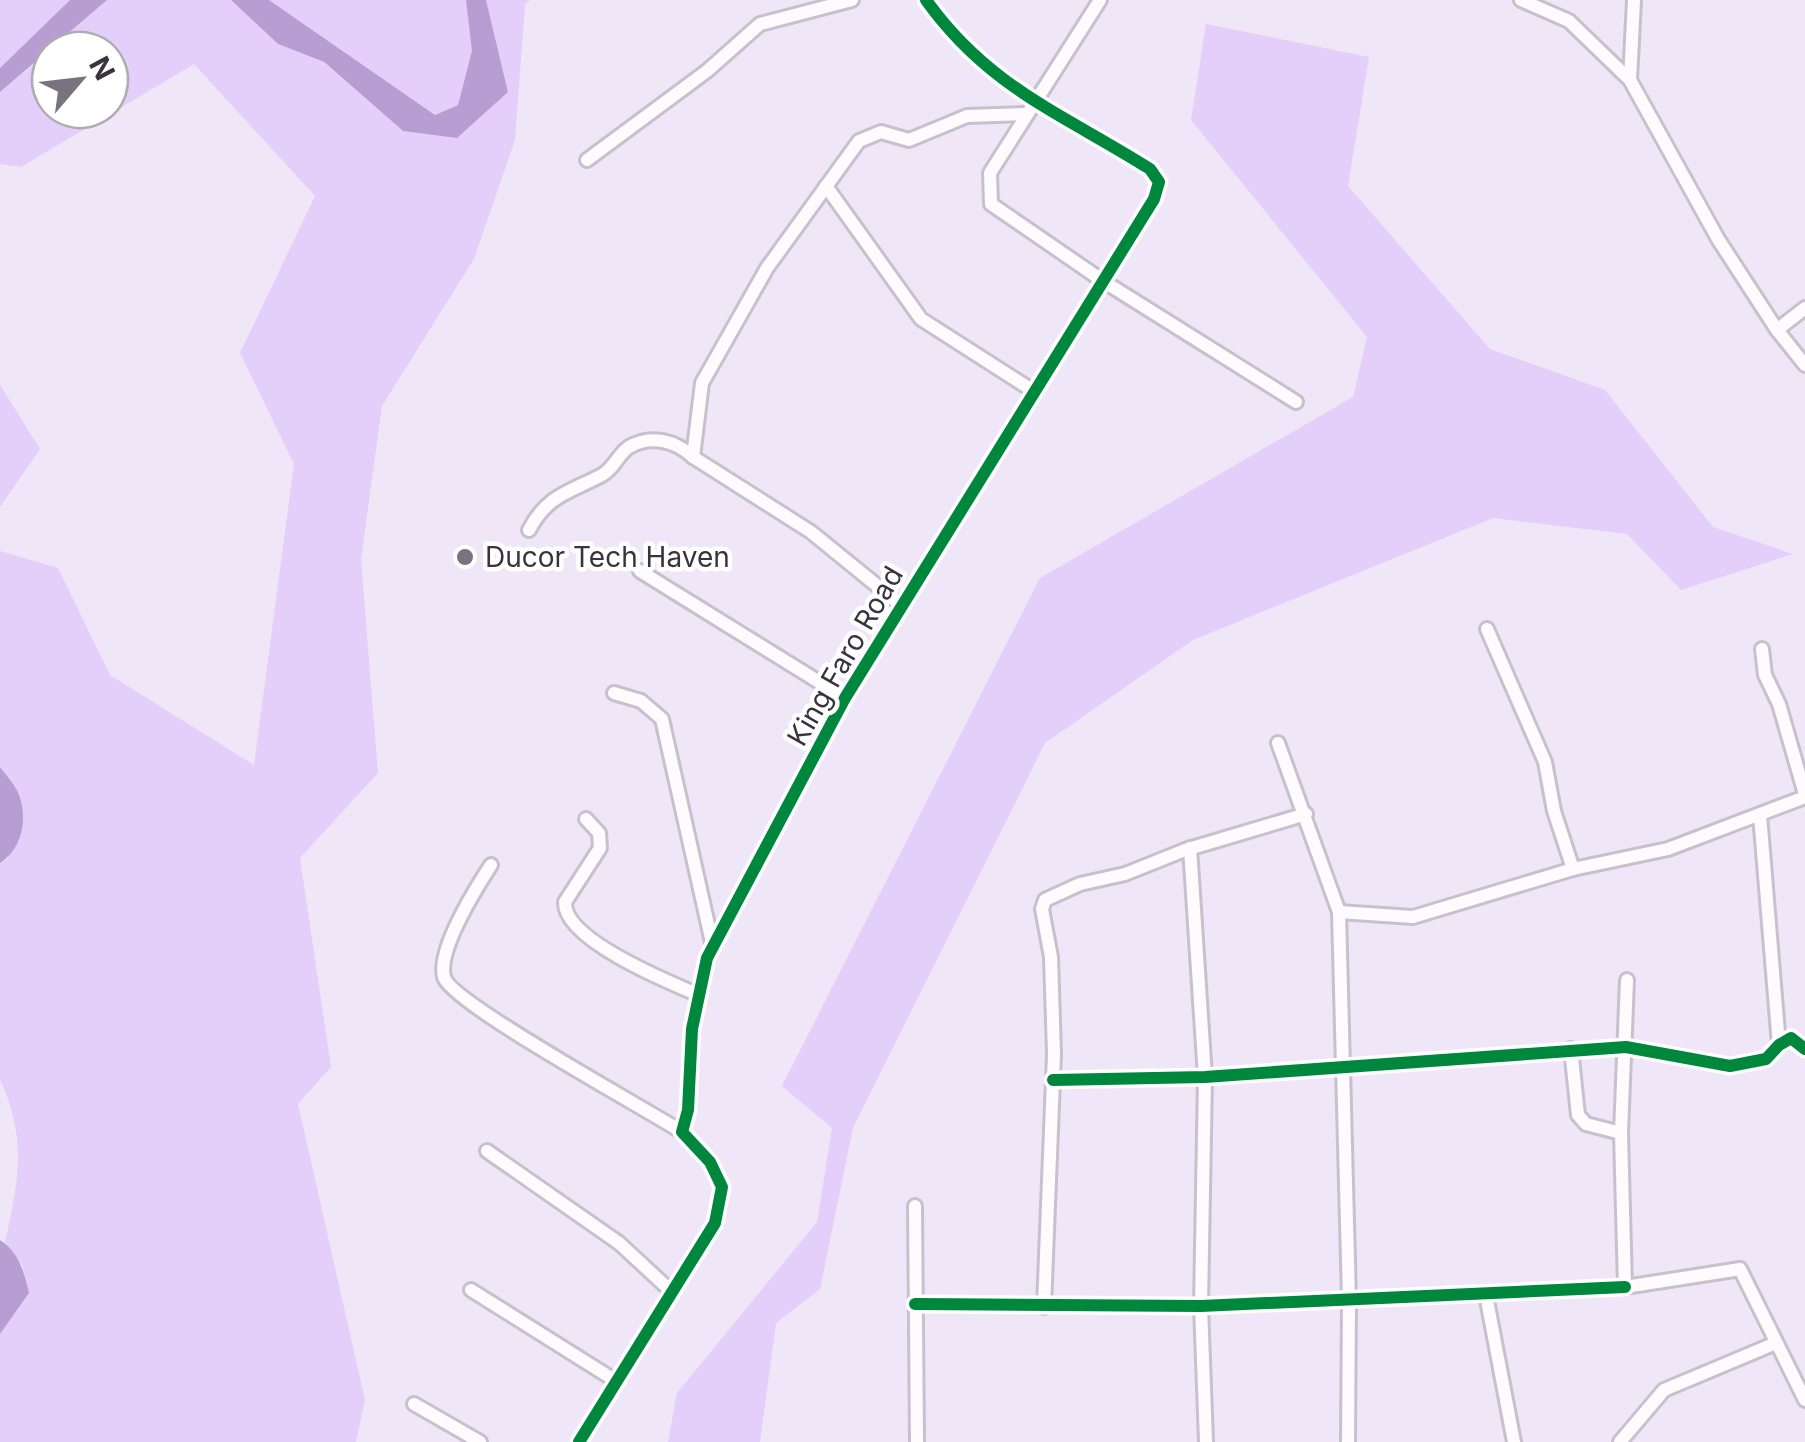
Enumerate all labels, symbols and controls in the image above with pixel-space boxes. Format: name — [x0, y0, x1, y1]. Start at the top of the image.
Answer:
north arrow — [30, 30, 130, 130]
text: N — [82, 51, 122, 86]
place label: Ducor Tech Haven — [485, 540, 730, 574]
marker: Ducor Tech Haven — [454, 546, 476, 568]
street label: King Faro Road — [780, 560, 910, 752]

